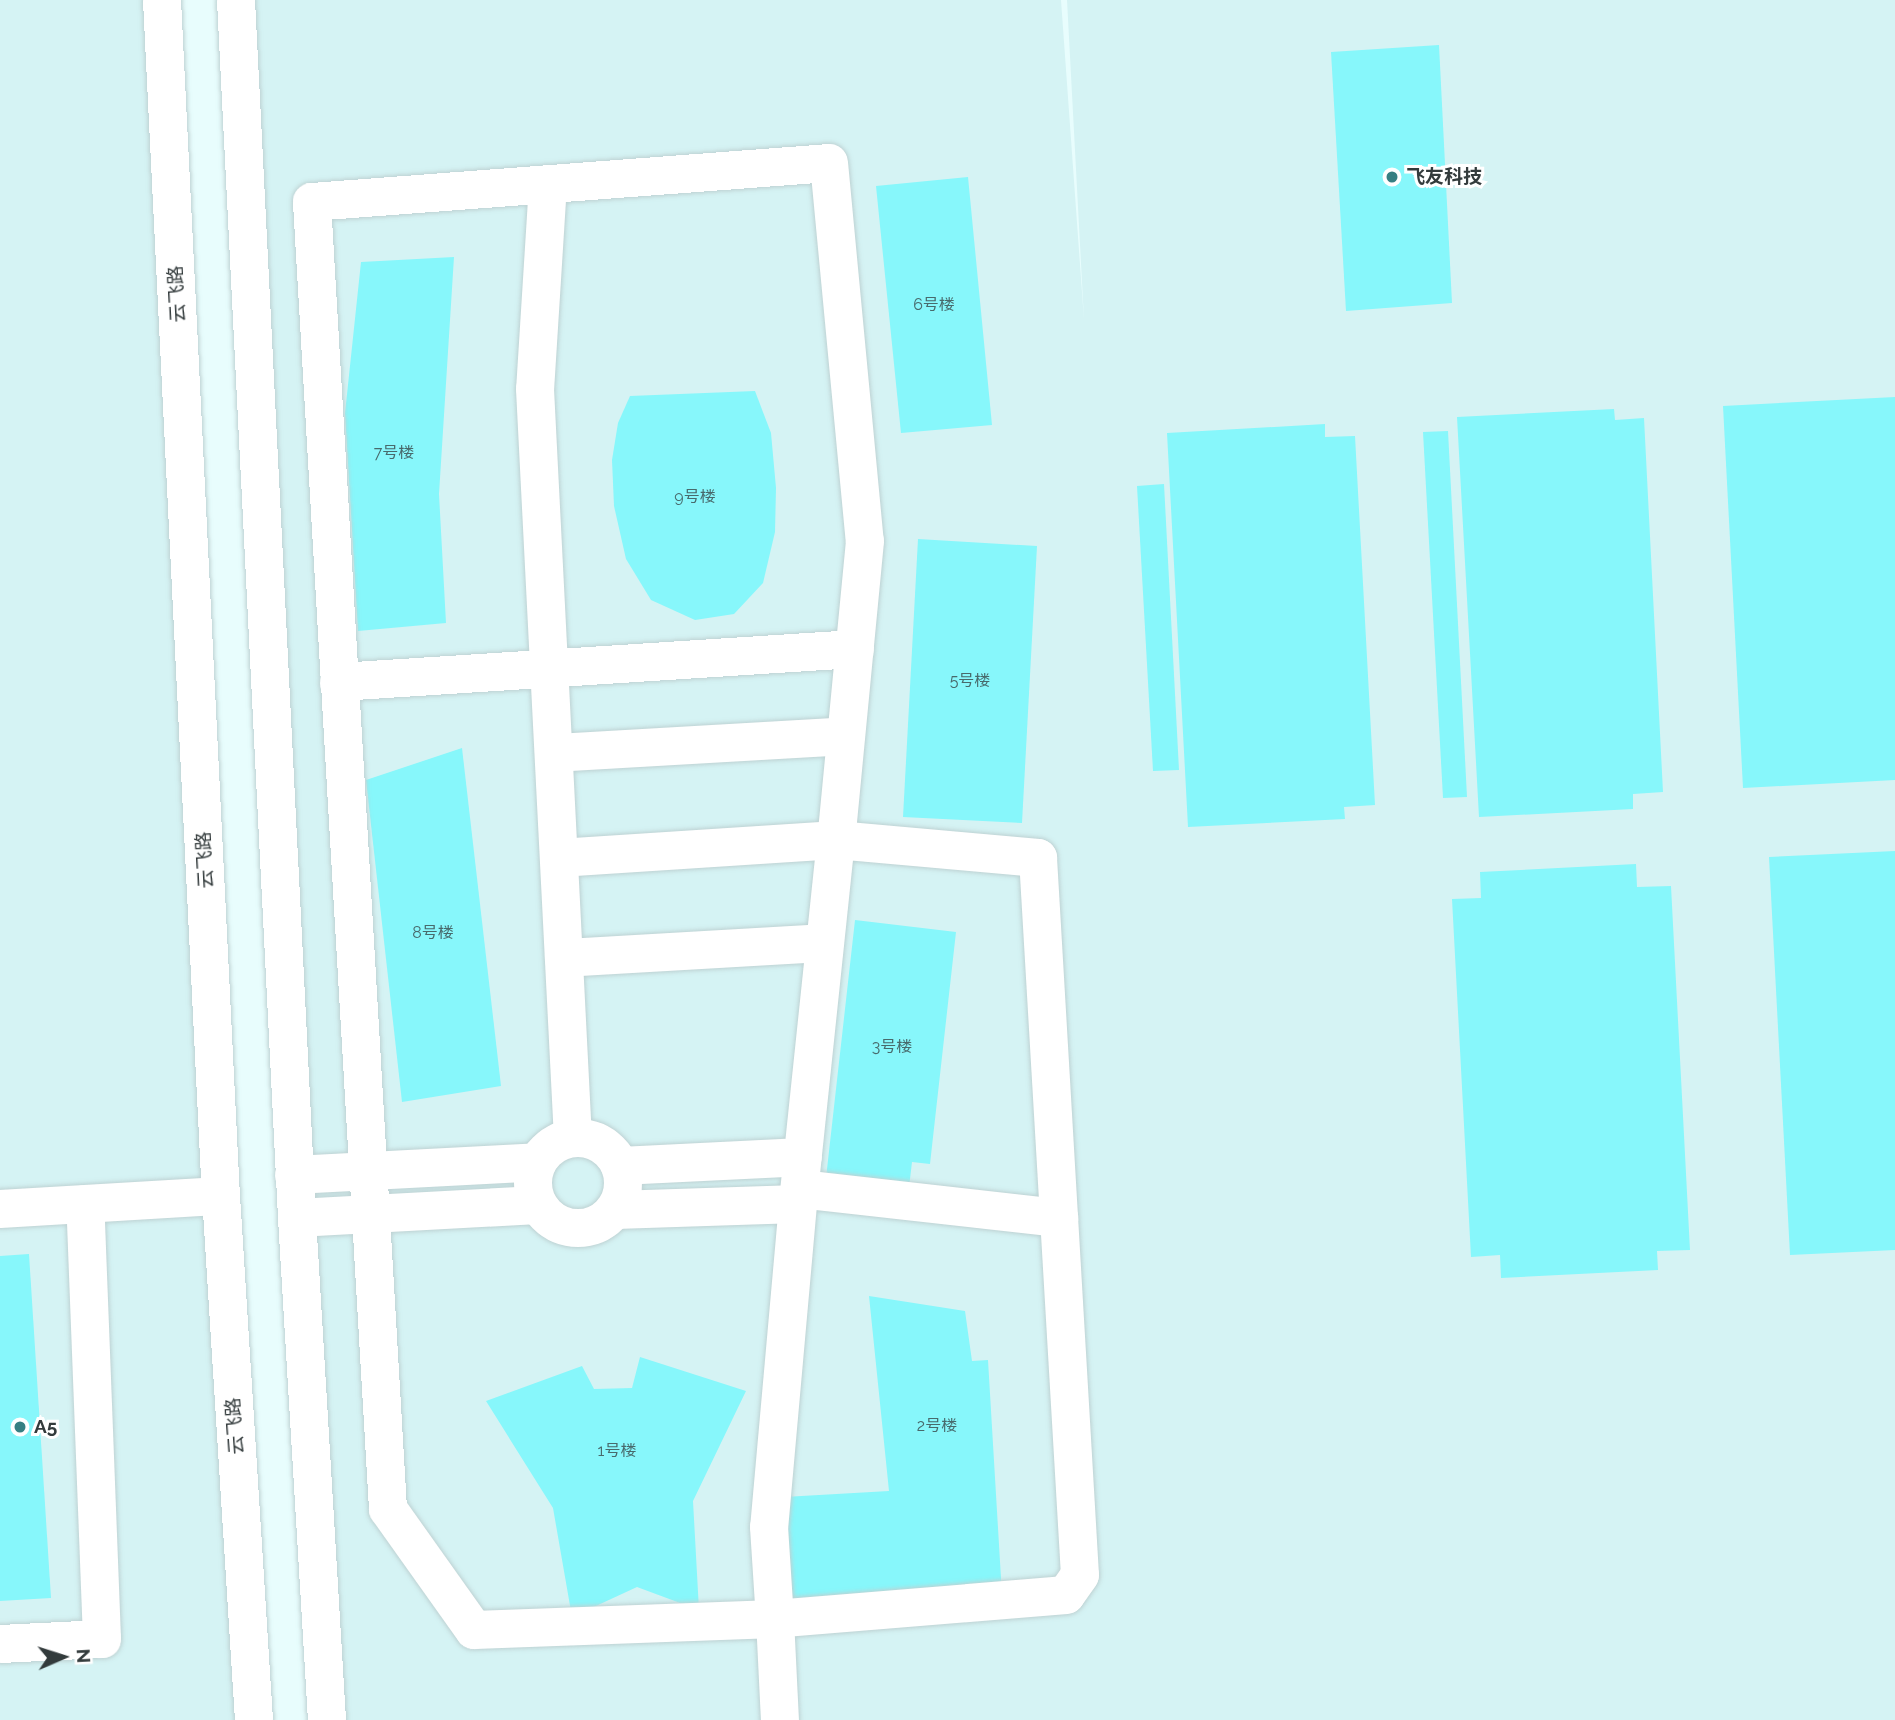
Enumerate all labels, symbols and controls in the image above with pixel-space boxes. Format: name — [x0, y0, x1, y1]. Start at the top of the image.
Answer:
place label: 飞友科技 — [1406, 166, 1482, 188]
marker: 飞友科技 — [1384, 169, 1400, 185]
street label: 云飞路 — [164, 265, 190, 323]
house number: 6号楼 — [913, 295, 955, 315]
house number: 7号楼 — [374, 443, 414, 463]
house number: 9号楼 — [674, 487, 716, 507]
house number: 5号楼 — [950, 671, 990, 691]
street label: 云飞路 — [192, 831, 218, 889]
house number: 8号楼 — [412, 923, 454, 943]
house number: 3号楼 — [872, 1037, 912, 1057]
street label: 云飞路 — [222, 1397, 248, 1455]
place label: A5 — [34, 1416, 57, 1438]
house number: 2号楼 — [917, 1416, 957, 1436]
marker: A5 — [12, 1419, 28, 1435]
house number: 1号楼 — [598, 1441, 636, 1461]
north arrow — [28, 1622, 98, 1692]
text: N — [73, 1648, 95, 1664]

